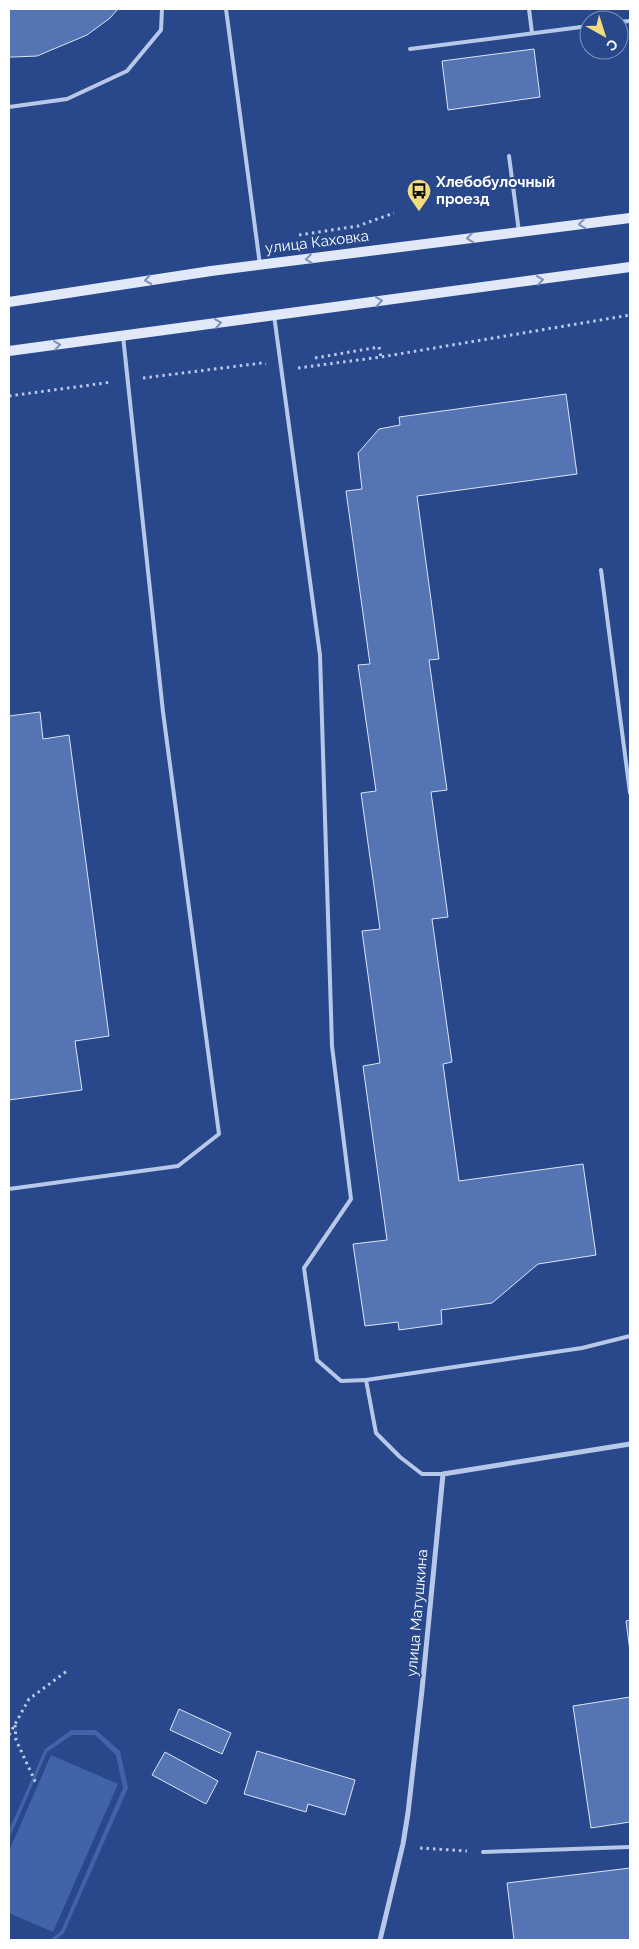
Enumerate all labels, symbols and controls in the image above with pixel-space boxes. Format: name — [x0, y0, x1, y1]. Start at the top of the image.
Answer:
north arrow — [579, 10, 629, 60]
text: С — [603, 36, 621, 55]
place label: Хлебобулочный проезд — [435, 173, 555, 208]
bus stop icon: Хлебобулочный проезд — [406, 178, 432, 212]
one-way arrow — [578, 218, 586, 229]
street label: улица Каховка — [264, 227, 370, 257]
one-way arrow — [466, 232, 474, 243]
one-way arrow — [305, 253, 314, 263]
one-way arrow — [144, 275, 153, 285]
one-way arrow — [537, 275, 545, 286]
one-way arrow — [375, 297, 383, 307]
one-way arrow — [214, 318, 222, 329]
one-way arrow — [53, 340, 61, 351]
street label: улица Матушкина — [402, 1548, 432, 1678]

